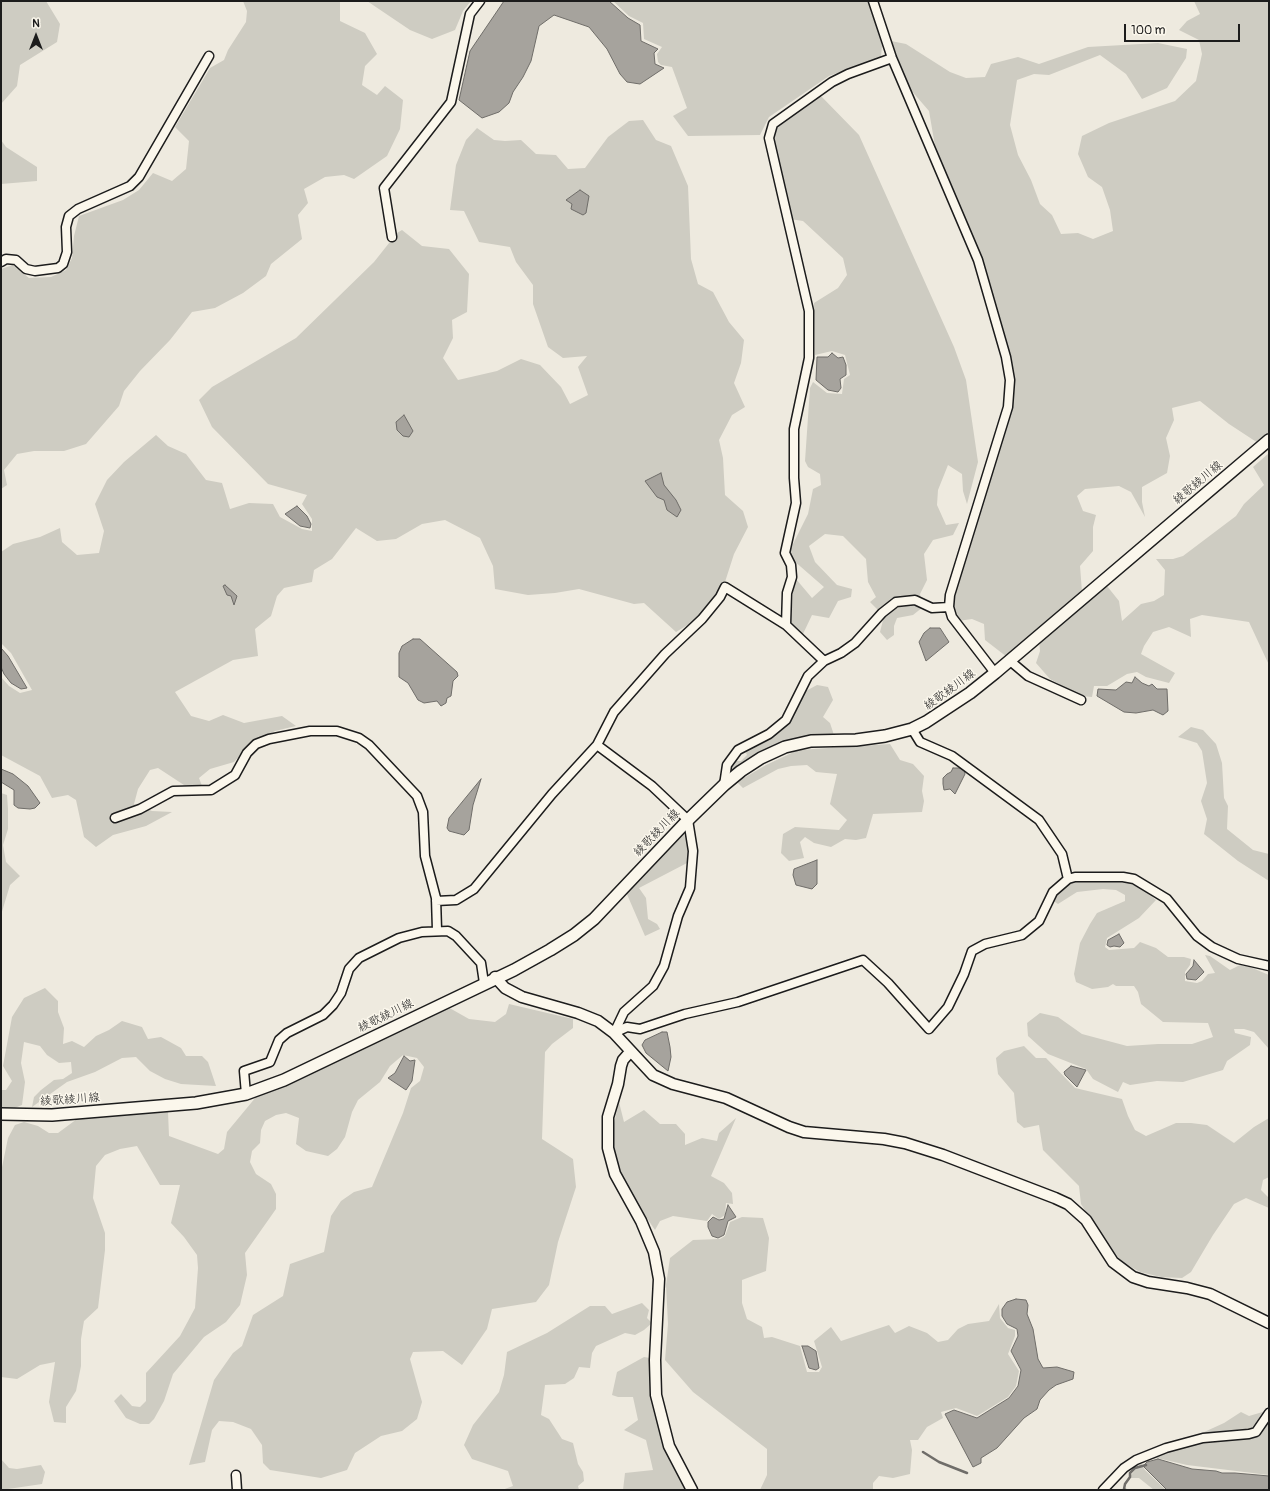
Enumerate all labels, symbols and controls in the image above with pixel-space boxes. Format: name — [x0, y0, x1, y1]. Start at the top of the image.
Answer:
north arrow — [16, 16, 56, 56]
scale bar — [1126, 16, 1242, 42]
text: N — [32, 17, 40, 30]
text: 100 m — [1131, 23, 1165, 38]
street label: 綾歌綾川線 — [1170, 458, 1226, 508]
street label: 綾歌綾川線 — [921, 667, 979, 713]
street label: 綾歌綾川線 — [631, 806, 683, 860]
street label: 綾歌綾川線 — [356, 996, 416, 1036]
street label: 綾歌綾川線 — [40, 1091, 100, 1109]

